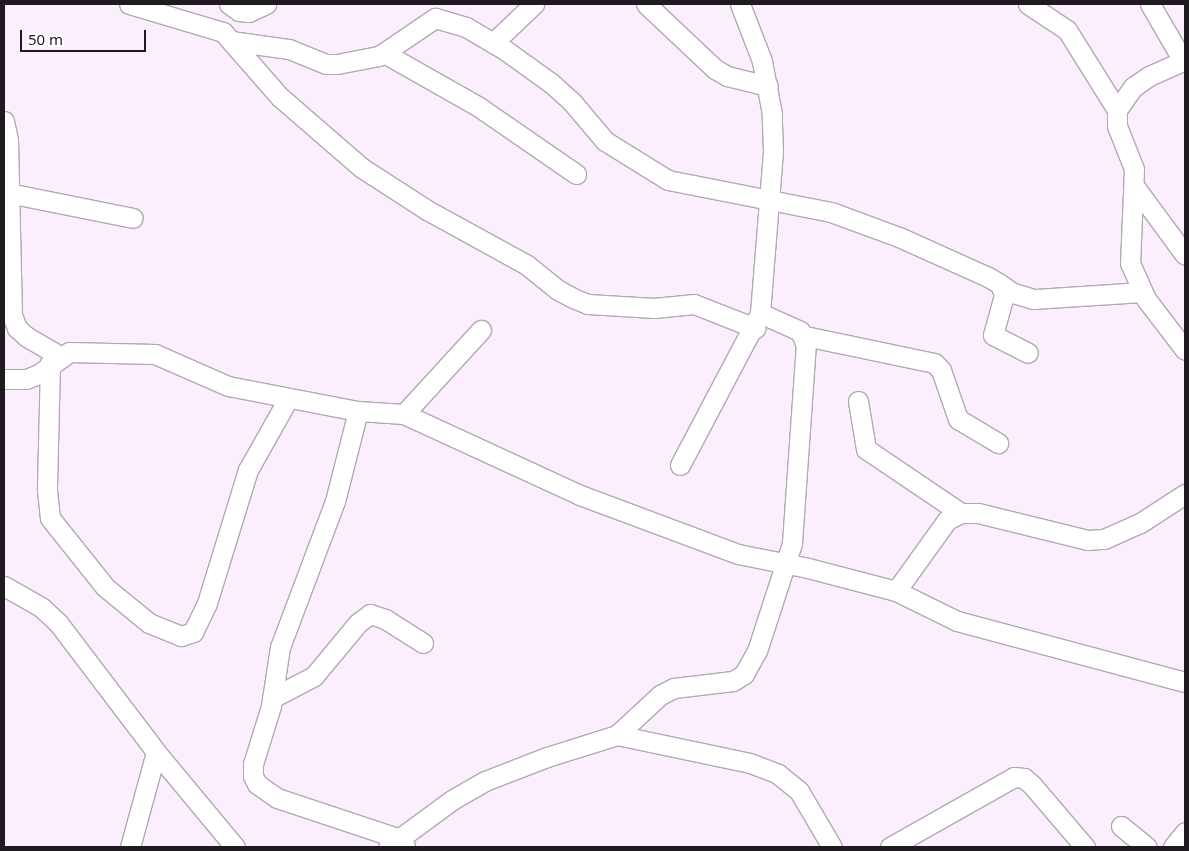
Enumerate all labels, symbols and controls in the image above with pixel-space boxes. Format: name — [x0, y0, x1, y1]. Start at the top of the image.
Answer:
scale bar — [22, 20, 149, 52]
text: 50 m — [28, 29, 63, 49]

